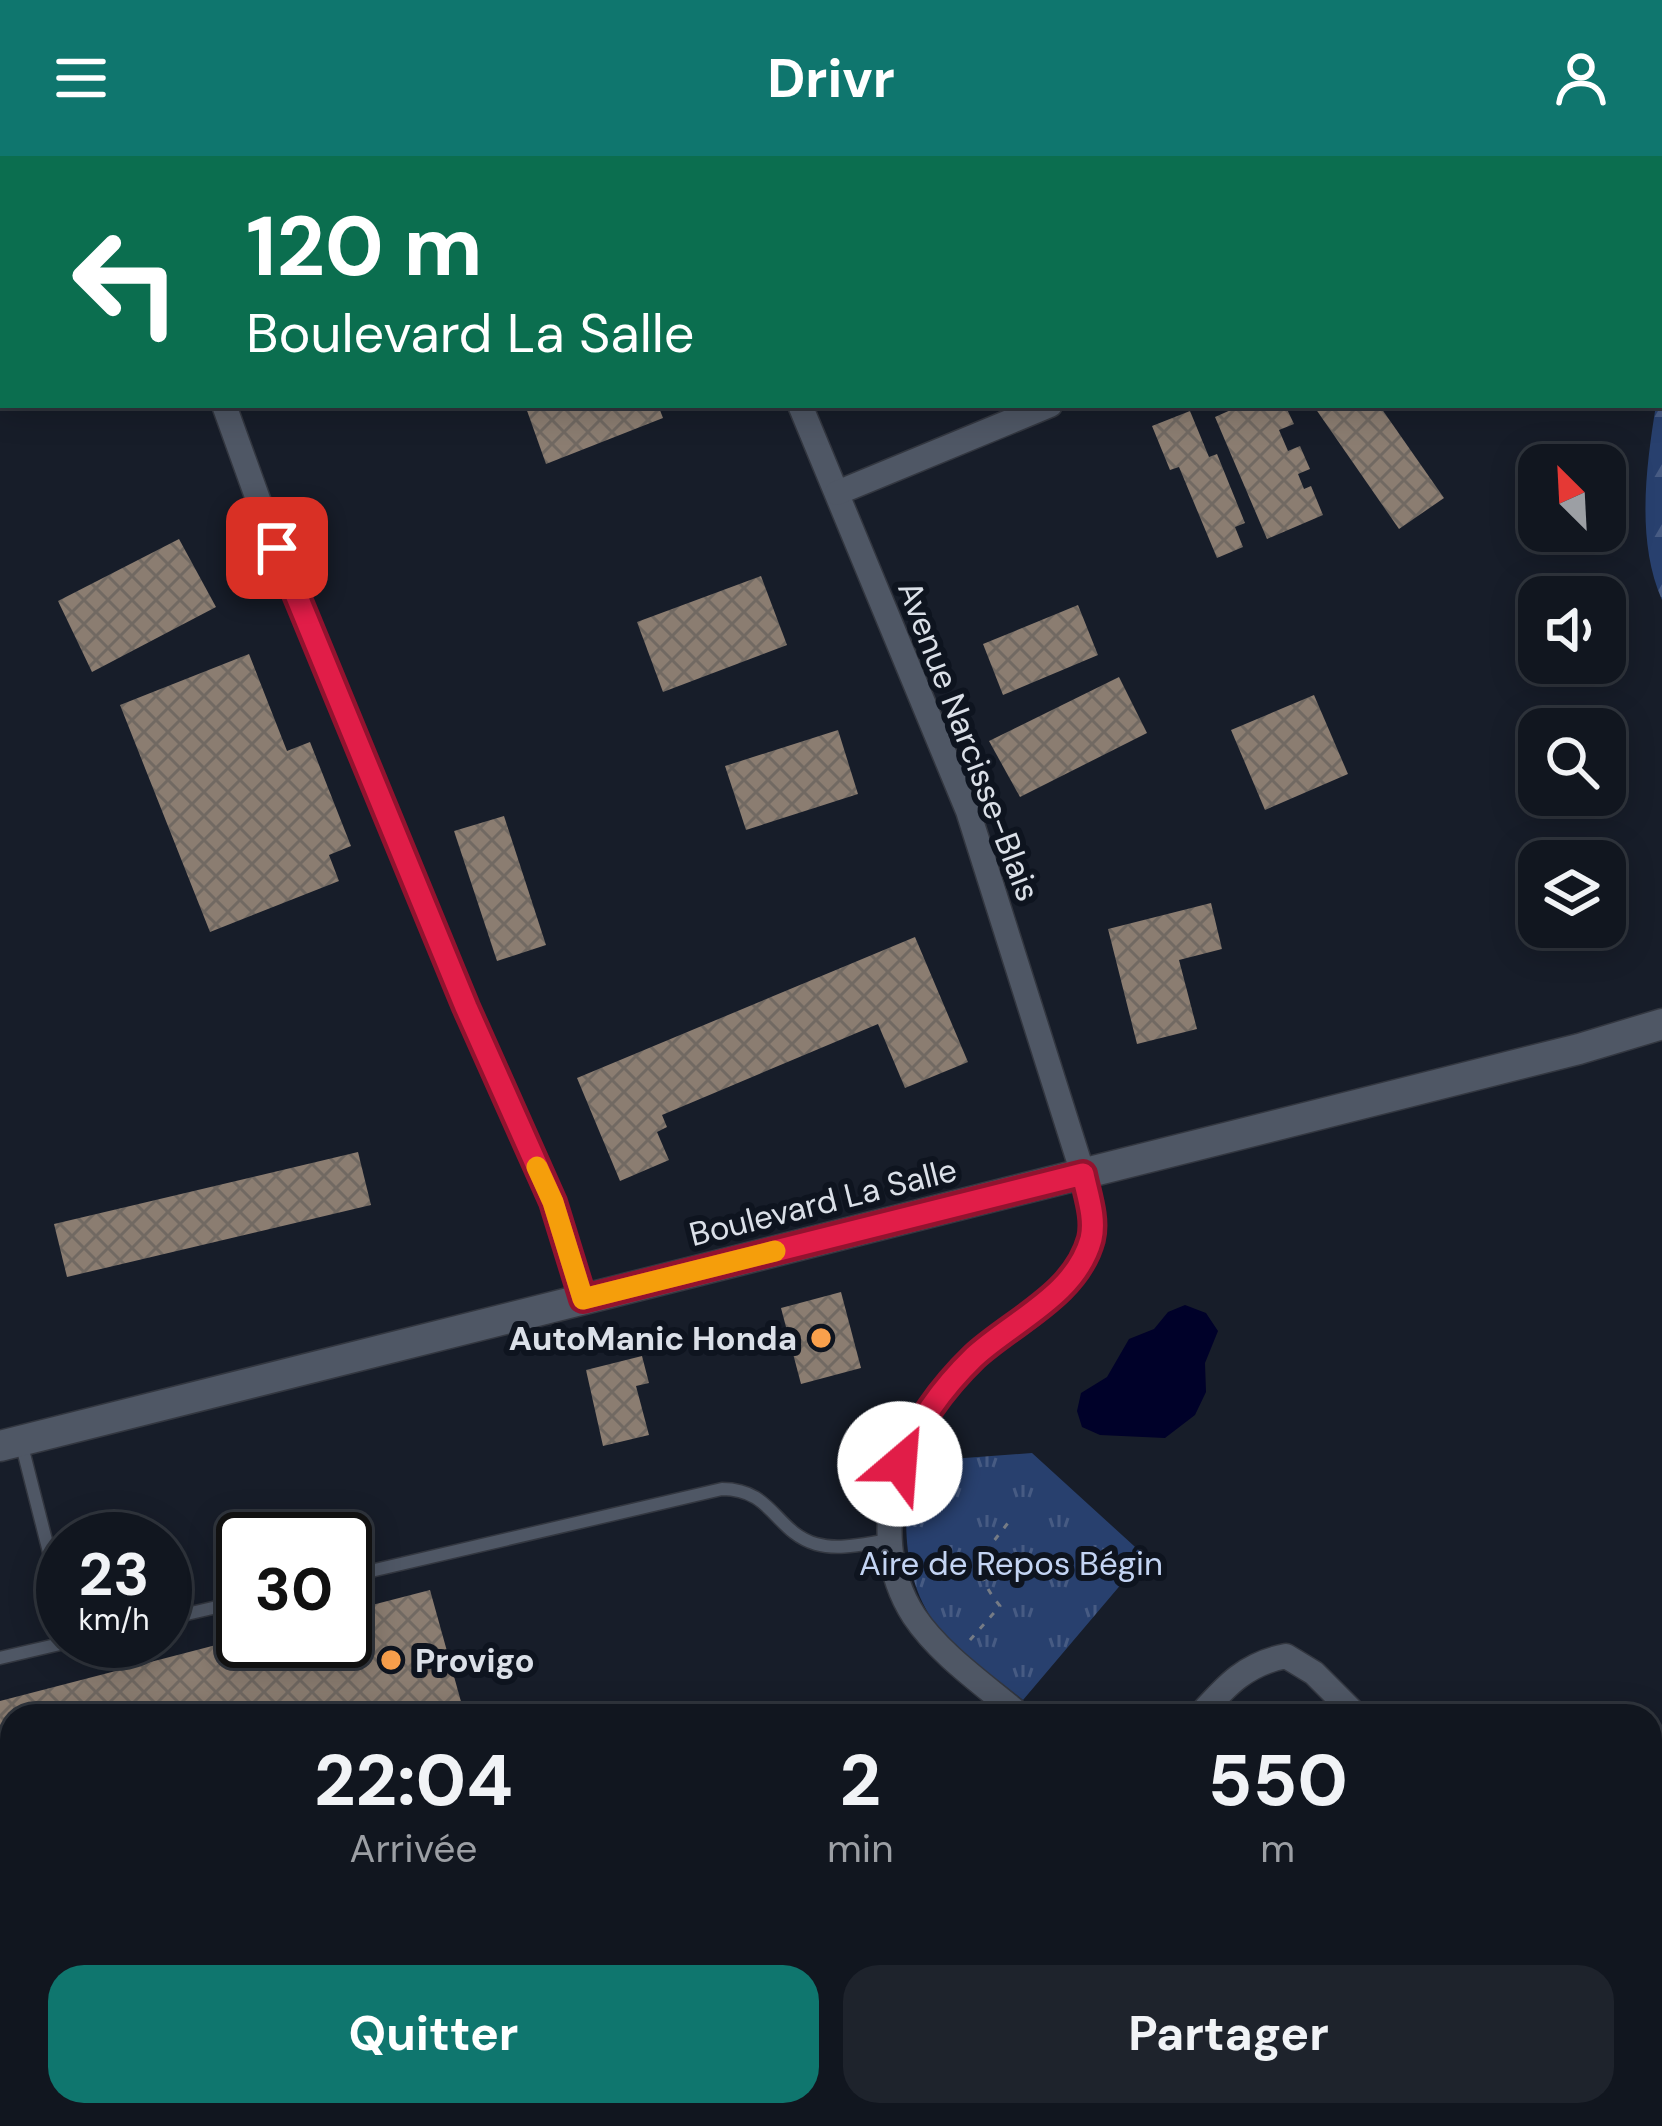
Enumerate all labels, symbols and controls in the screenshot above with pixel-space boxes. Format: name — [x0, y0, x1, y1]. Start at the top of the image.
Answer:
text: Drivr — [767, 43, 895, 114]
icon: menu — [48, 45, 114, 111]
icon: person — [1548, 45, 1614, 111]
text: 120 m — [246, 192, 483, 301]
icon: left — [48, 204, 204, 360]
text: Boulevard La Salle — [246, 298, 694, 369]
north arrow — [1518, 444, 1626, 552]
map controls — [1518, 444, 1626, 948]
pin — [226, 497, 328, 599]
icon: arrive — [244, 515, 310, 581]
street label: Avenue Narcisse-Blais — [888, 575, 1050, 907]
button: sound — [1518, 576, 1626, 684]
button: search — [1518, 708, 1626, 816]
button: layers — [1518, 840, 1626, 948]
street label: Boulevard La Salle — [685, 1148, 961, 1256]
place label: AutoManic Honda — [509, 1317, 797, 1360]
marker: AutoManic Honda — [808, 1325, 834, 1351]
position arrow — [837, 1401, 963, 1527]
speed limit sign: 30 — [216, 1512, 372, 1668]
text: 23 — [79, 1535, 149, 1614]
park label: Aire de Repos Bégin — [859, 1542, 1163, 1585]
text: km/h — [79, 1600, 149, 1639]
place label: Provigo — [415, 1639, 535, 1682]
marker: Provigo — [378, 1647, 404, 1673]
text: 22:04 — [314, 1734, 513, 1827]
text: 2 — [840, 1734, 881, 1827]
text: 550 — [1208, 1734, 1348, 1827]
text: Arrivée — [350, 1823, 478, 1874]
text: min — [827, 1823, 894, 1874]
text: m — [1260, 1823, 1295, 1874]
button: Quitter — [48, 1965, 819, 2103]
button: Partager — [843, 1965, 1614, 2103]

